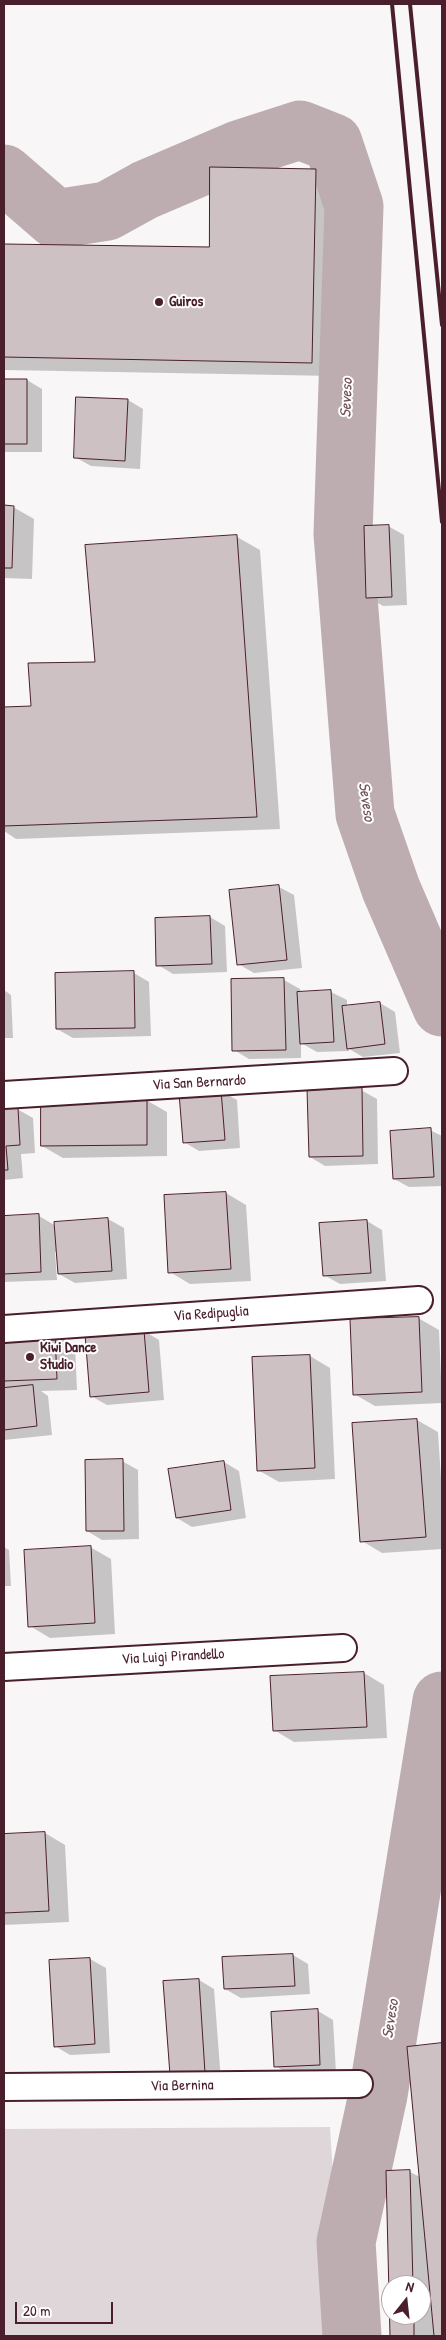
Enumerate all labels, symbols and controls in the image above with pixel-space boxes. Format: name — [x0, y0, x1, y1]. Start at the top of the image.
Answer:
place label: Guiros — [169, 293, 203, 311]
marker: Guiros — [153, 296, 165, 308]
water label: Seveso — [337, 378, 357, 418]
water label: Seveso — [353, 781, 379, 823]
street label: Via San Bernardo — [152, 1072, 246, 1094]
street label: Via Redipuglia — [173, 1302, 249, 1326]
place label: Kiwi Dance Studio — [40, 1339, 97, 1374]
marker: Kiwi Dance Studio — [24, 1351, 36, 1363]
street label: Via Luigi Pirandello — [121, 1645, 225, 1669]
water label: Seveso — [378, 1998, 404, 2040]
street label: Via Bernina — [150, 2076, 214, 2096]
north arrow — [381, 2275, 431, 2325]
text: N — [404, 2276, 416, 2296]
scale bar — [18, 2292, 115, 2324]
text: 20 m — [23, 2300, 50, 2321]

